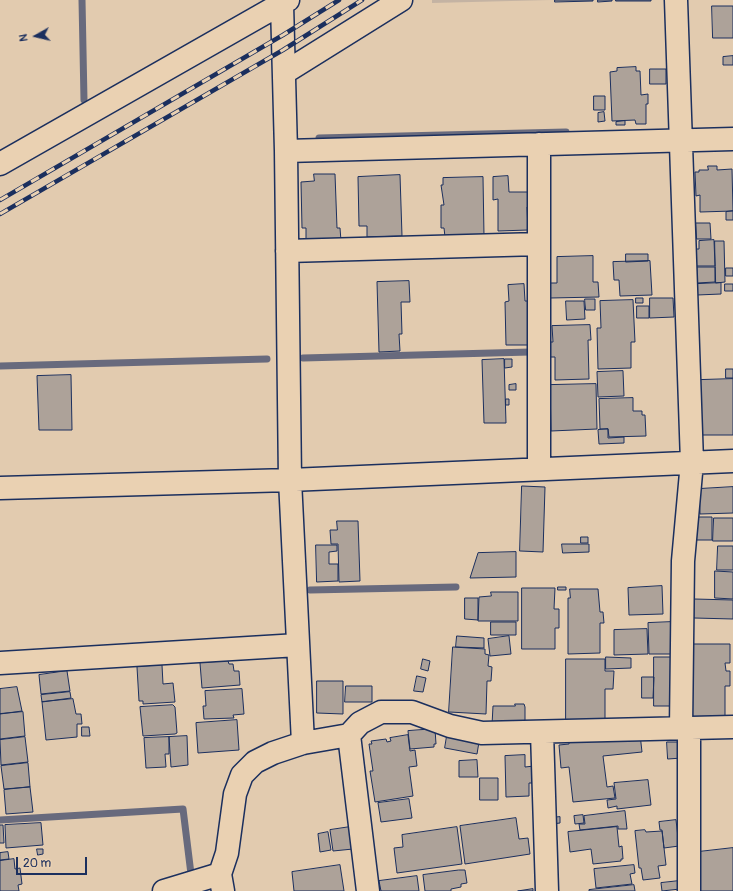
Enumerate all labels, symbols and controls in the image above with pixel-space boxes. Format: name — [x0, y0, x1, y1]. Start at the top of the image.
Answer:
north arrow — [16, 16, 56, 56]
text: N — [17, 33, 31, 42]
scale bar — [18, 849, 89, 875]
text: 20 m — [23, 856, 51, 871]

